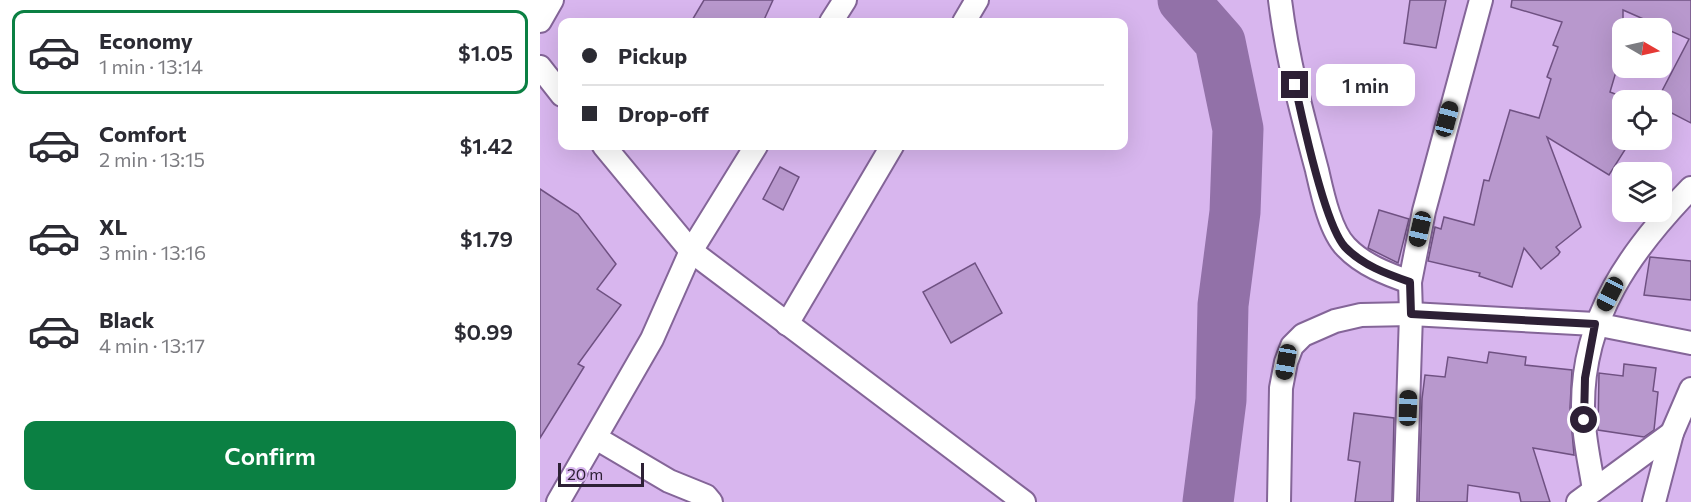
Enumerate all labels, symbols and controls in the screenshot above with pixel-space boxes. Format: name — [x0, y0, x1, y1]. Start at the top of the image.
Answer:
north arrow — [1612, 18, 1672, 78]
map controls — [1612, 18, 1672, 222]
icon: car — [27, 25, 81, 79]
text: Economy — [99, 27, 193, 54]
text: $1.05 — [458, 39, 513, 66]
text: Pickup — [618, 42, 687, 69]
text: 1 min · 13:14 — [99, 54, 203, 78]
callout: 1 min — [1316, 64, 1415, 106]
route end — [1281, 71, 1308, 98]
text: 1 min — [1342, 73, 1389, 97]
button: locate — [1612, 90, 1672, 150]
car — [1434, 99, 1460, 139]
text: Drop-off — [618, 100, 709, 127]
icon: car — [27, 118, 81, 172]
text: Comfort — [99, 120, 187, 147]
text: $1.42 — [460, 132, 513, 159]
text: 2 min · 13:15 — [99, 147, 205, 171]
button: layers — [1612, 162, 1672, 222]
car — [1407, 209, 1433, 249]
icon: car — [27, 211, 81, 265]
text: XL — [99, 213, 127, 240]
text: $1.79 — [460, 225, 513, 252]
text: 3 min · 13:16 — [99, 240, 206, 264]
car — [1594, 274, 1626, 314]
icon: car — [27, 304, 81, 358]
text: Black — [99, 306, 154, 333]
text: $0.99 — [454, 318, 513, 345]
text: 4 min · 13:17 — [99, 333, 205, 357]
car — [1274, 343, 1298, 381]
car — [1398, 390, 1418, 426]
route start — [1570, 406, 1597, 433]
button: Confirm — [24, 421, 516, 490]
scale bar — [558, 460, 644, 488]
text: 20 m — [567, 464, 603, 483]

